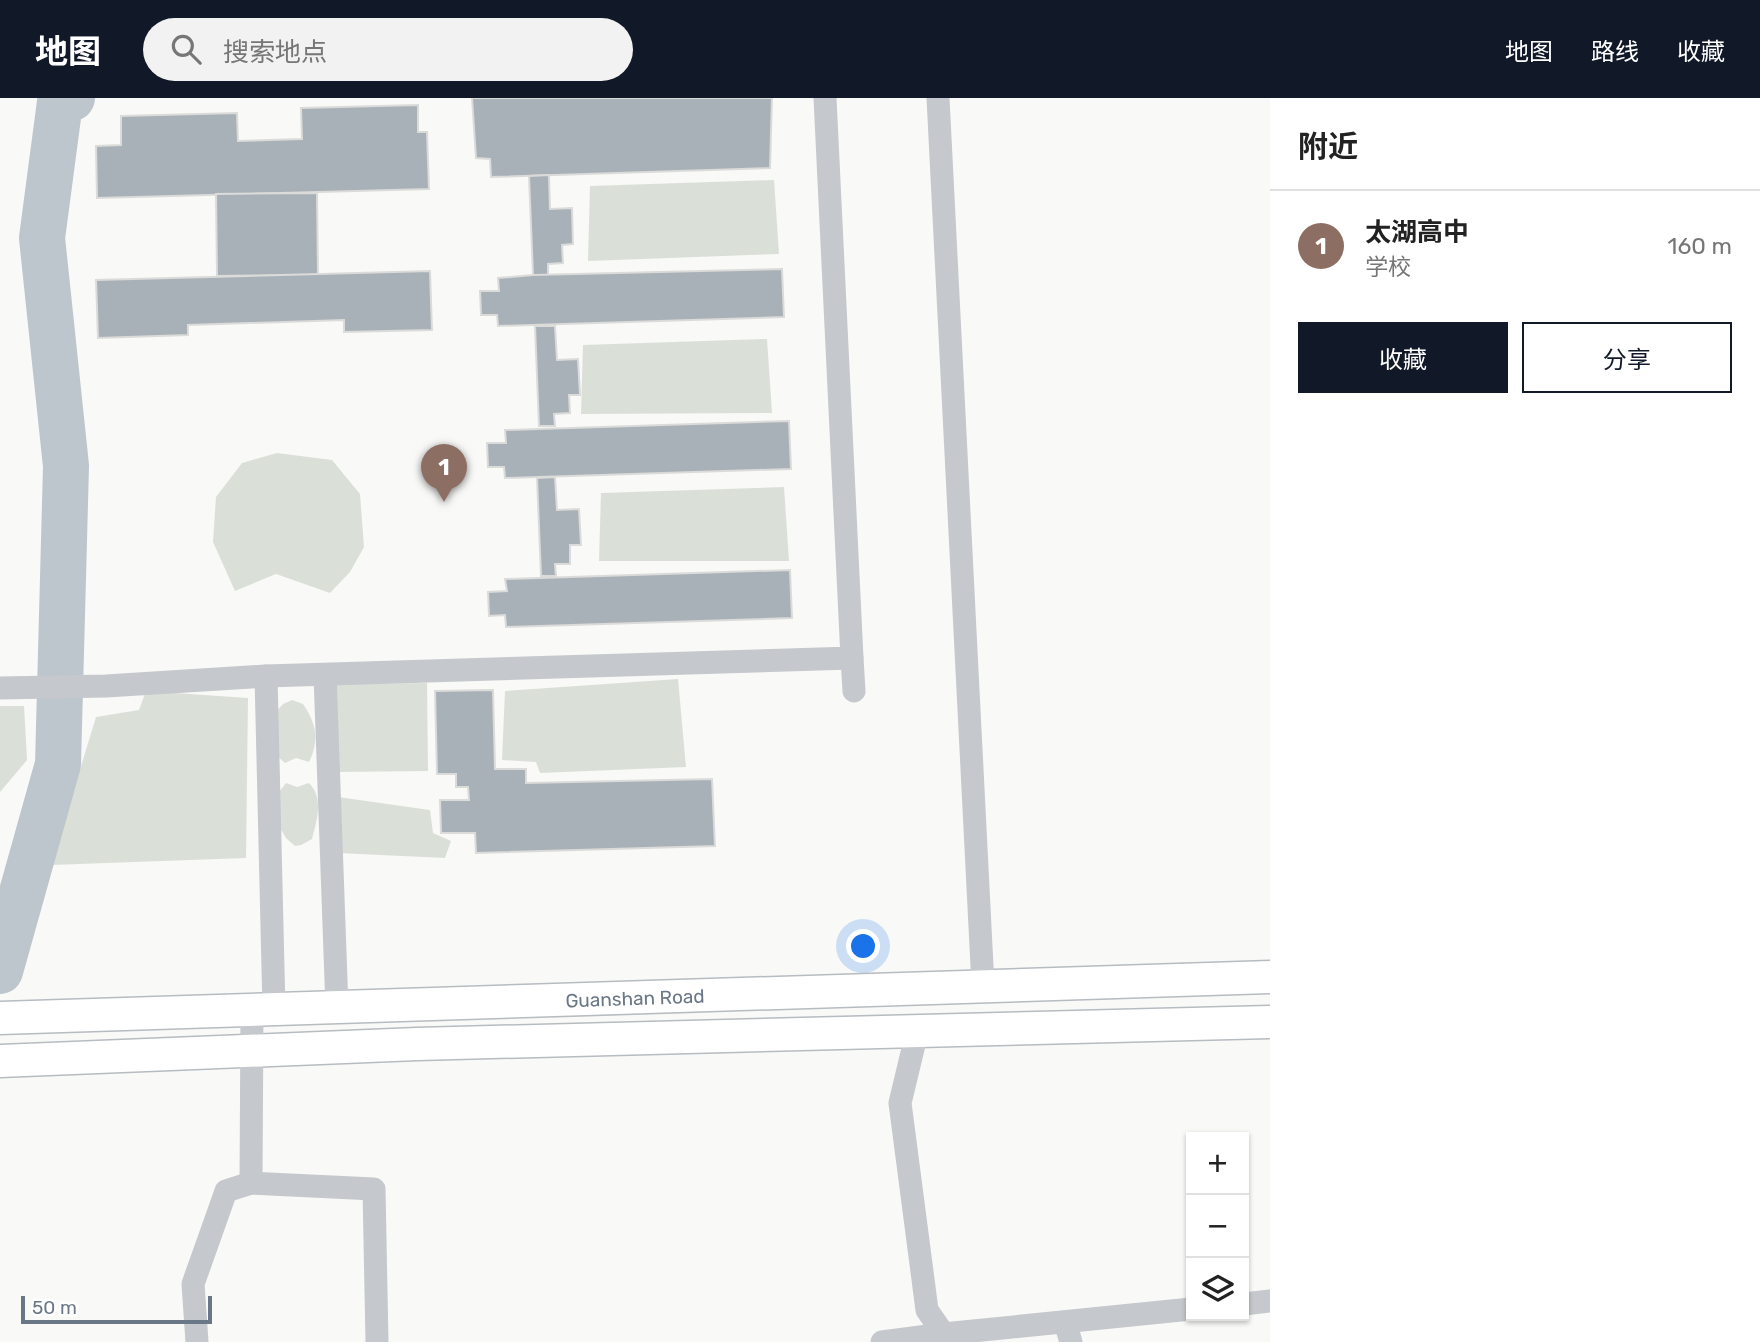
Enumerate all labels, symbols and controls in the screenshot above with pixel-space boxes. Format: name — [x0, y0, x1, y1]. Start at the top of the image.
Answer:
search box — [143, 18, 633, 81]
icon: search — [167, 30, 205, 68]
text: 地图 — [35, 32, 101, 71]
text: 搜索地点 — [223, 37, 327, 68]
text: 地图 — [1505, 38, 1553, 66]
text: 路线 — [1591, 38, 1639, 66]
text: 收藏 — [1677, 38, 1725, 66]
text: 附近 — [1298, 129, 1358, 165]
text: 太湖高中 — [1365, 217, 1469, 248]
text: 1 — [1315, 232, 1327, 260]
text: 160 m — [1668, 232, 1732, 260]
text: 学校 — [1365, 253, 1411, 281]
button: 收藏 — [1298, 322, 1508, 393]
button: 分享 — [1522, 322, 1732, 393]
pin: 1 — [421, 444, 467, 502]
your location — [846, 929, 880, 963]
street label: Guanshan Road — [565, 985, 705, 1012]
map controls — [1186, 1132, 1249, 1321]
button: + — [1186, 1132, 1249, 1195]
button: − — [1186, 1195, 1249, 1258]
button: layers — [1186, 1258, 1249, 1321]
scale bar — [21, 1293, 212, 1325]
text: 50 m — [32, 1296, 77, 1319]

